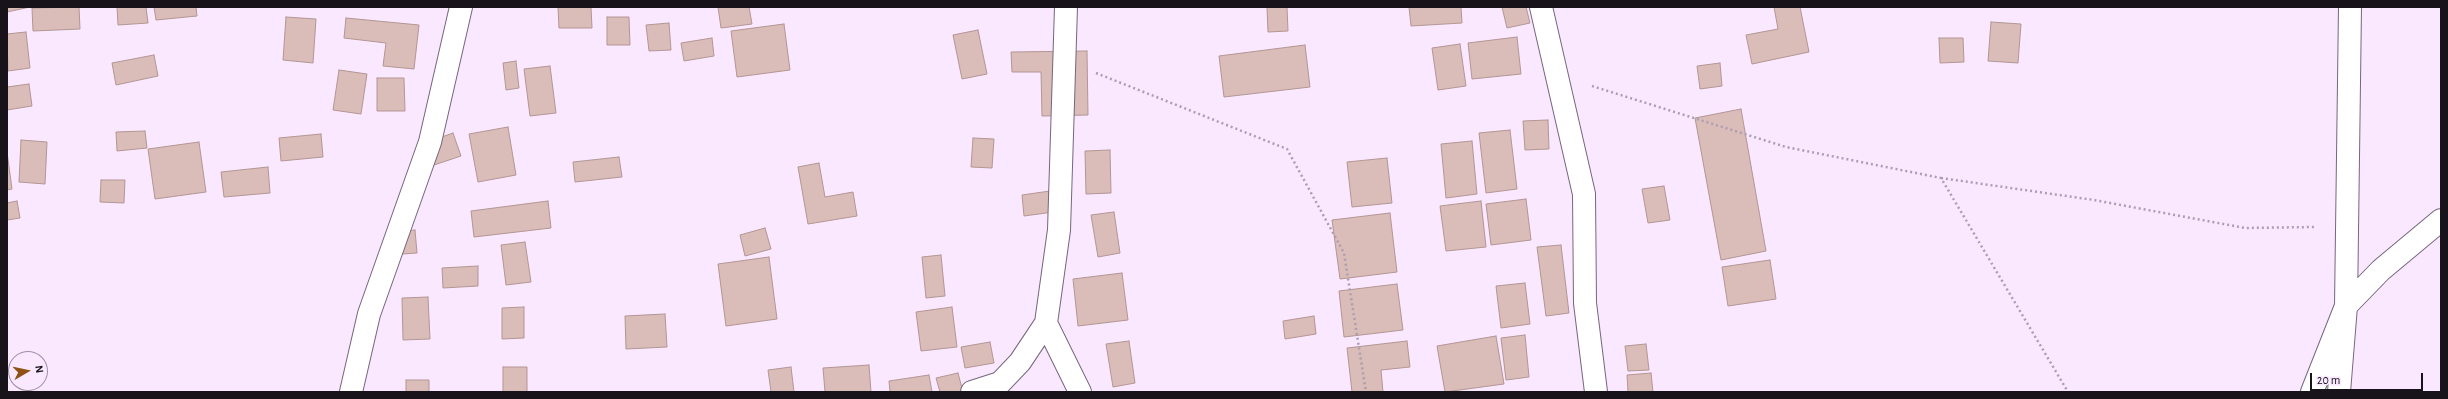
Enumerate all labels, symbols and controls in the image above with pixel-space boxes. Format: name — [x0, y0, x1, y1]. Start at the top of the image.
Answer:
north arrow — [8, 351, 48, 391]
text: N — [33, 365, 45, 374]
scale bar — [2312, 365, 2425, 391]
text: 20 m — [2317, 374, 2340, 386]

